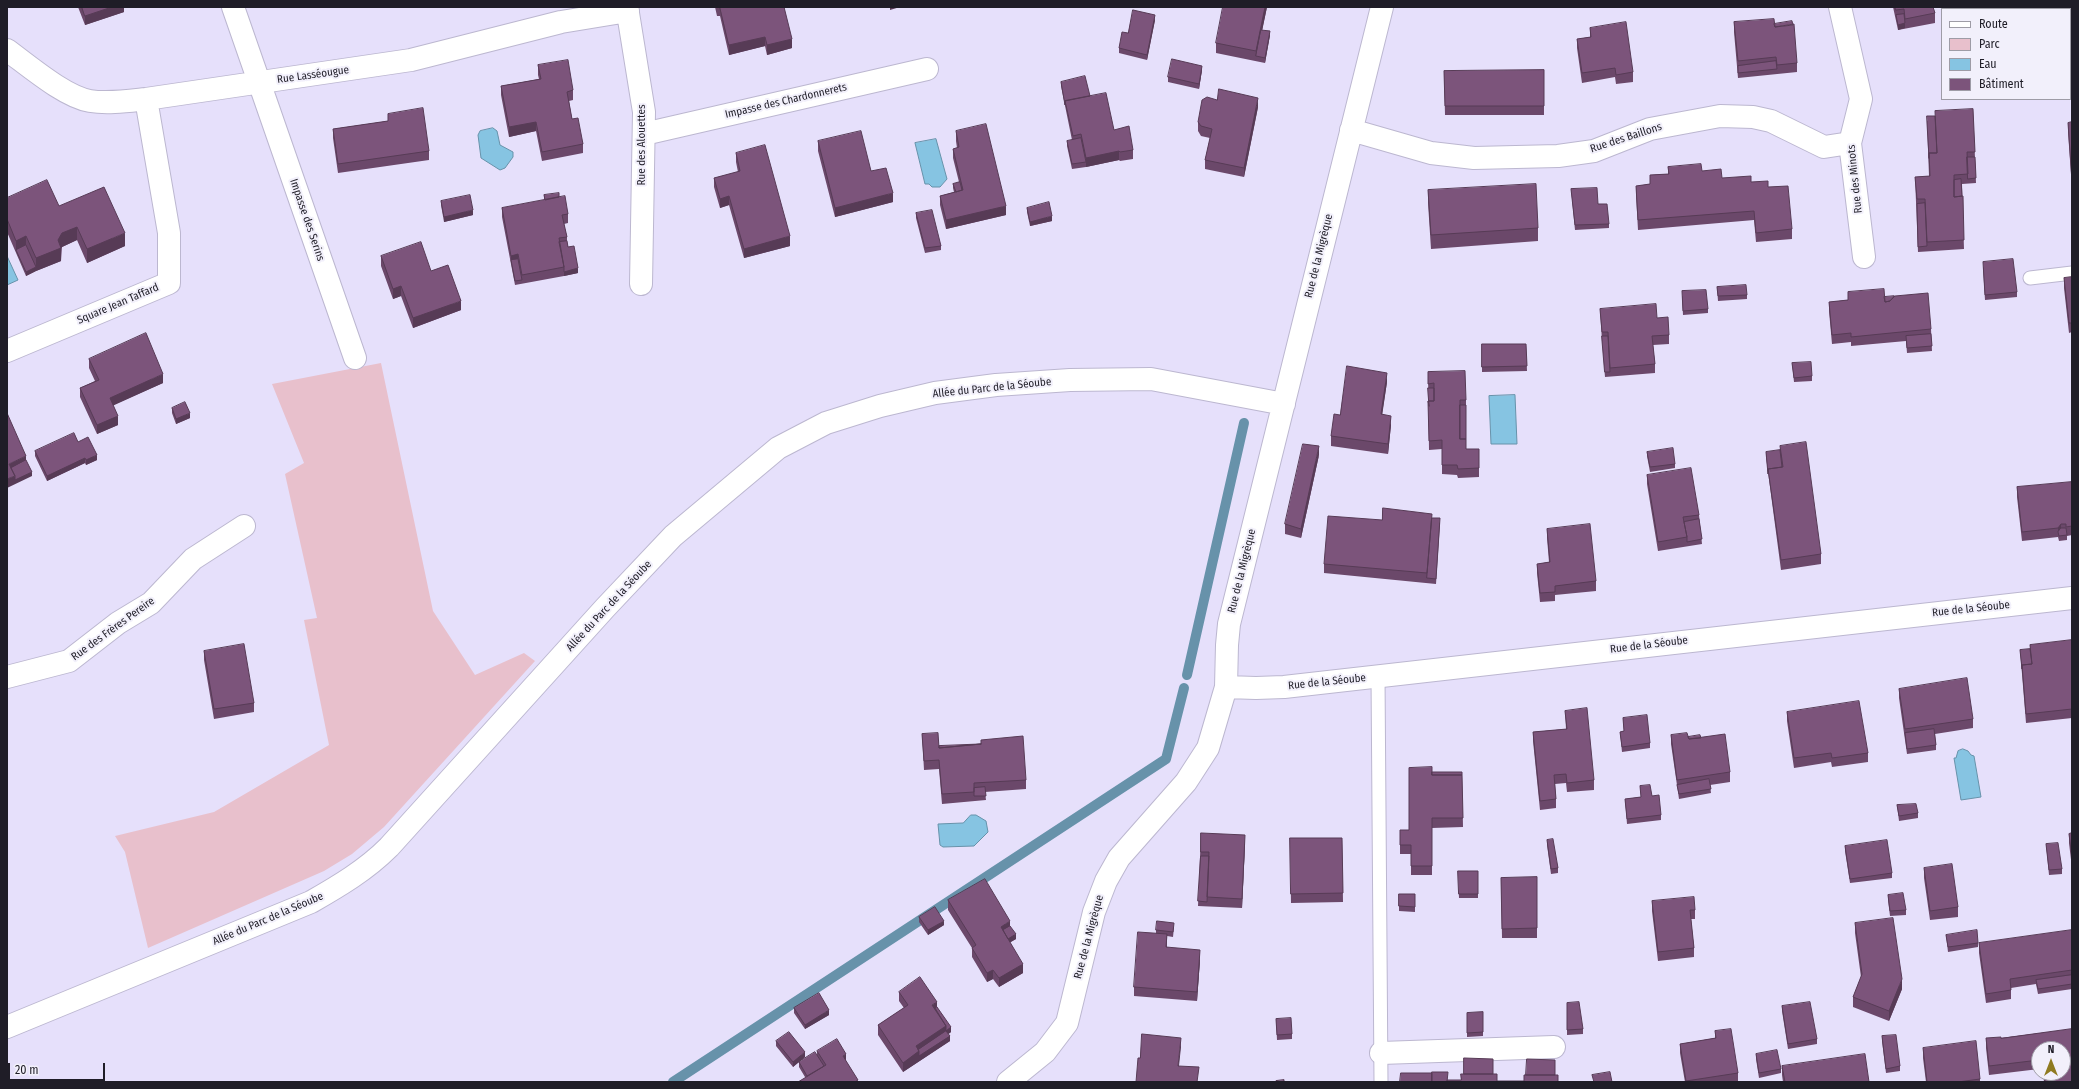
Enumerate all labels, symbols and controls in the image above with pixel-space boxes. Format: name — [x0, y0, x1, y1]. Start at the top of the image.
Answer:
legend — [1941, 8, 2071, 100]
text: Route — [1979, 17, 2008, 31]
text: Parc — [1979, 37, 2000, 51]
text: Eau — [1979, 57, 1997, 71]
street label: Rue Lasséougue — [276, 63, 350, 87]
text: Bâtiment — [1979, 77, 2024, 91]
street label: Impasse des Chardonnerets — [724, 81, 848, 121]
street label: Rue des Alouettes — [635, 104, 649, 186]
street label: Rue des Baillons — [1588, 120, 1664, 156]
street label: Rue des Minots — [1845, 144, 1865, 214]
street label: Impasse des Serins — [287, 177, 327, 263]
street label: Rue de la Migrèque — [1302, 213, 1336, 299]
street label: Square Jean Taffard — [75, 281, 161, 327]
street label: Allée du Parc de la Séoube — [932, 375, 1052, 401]
street label: Rue de la Migrèque — [1225, 528, 1259, 614]
street label: Allée du Parc de la Séoube — [564, 558, 654, 654]
street label: Rue des Frères Pereire — [69, 594, 157, 664]
street label: Rue de la Séoube — [1931, 598, 2011, 620]
street label: Rue de la Séoube — [1609, 634, 1689, 656]
street label: Rue de la Séoube — [1287, 671, 1367, 693]
street label: Allée du Parc de la Séoube — [211, 890, 325, 948]
street label: Rue de la Migrèque — [1071, 894, 1107, 980]
north arrow — [2031, 1041, 2071, 1081]
text: N — [2048, 1043, 2054, 1056]
scale bar — [10, 1055, 107, 1081]
text: 20 m — [15, 1063, 39, 1077]

